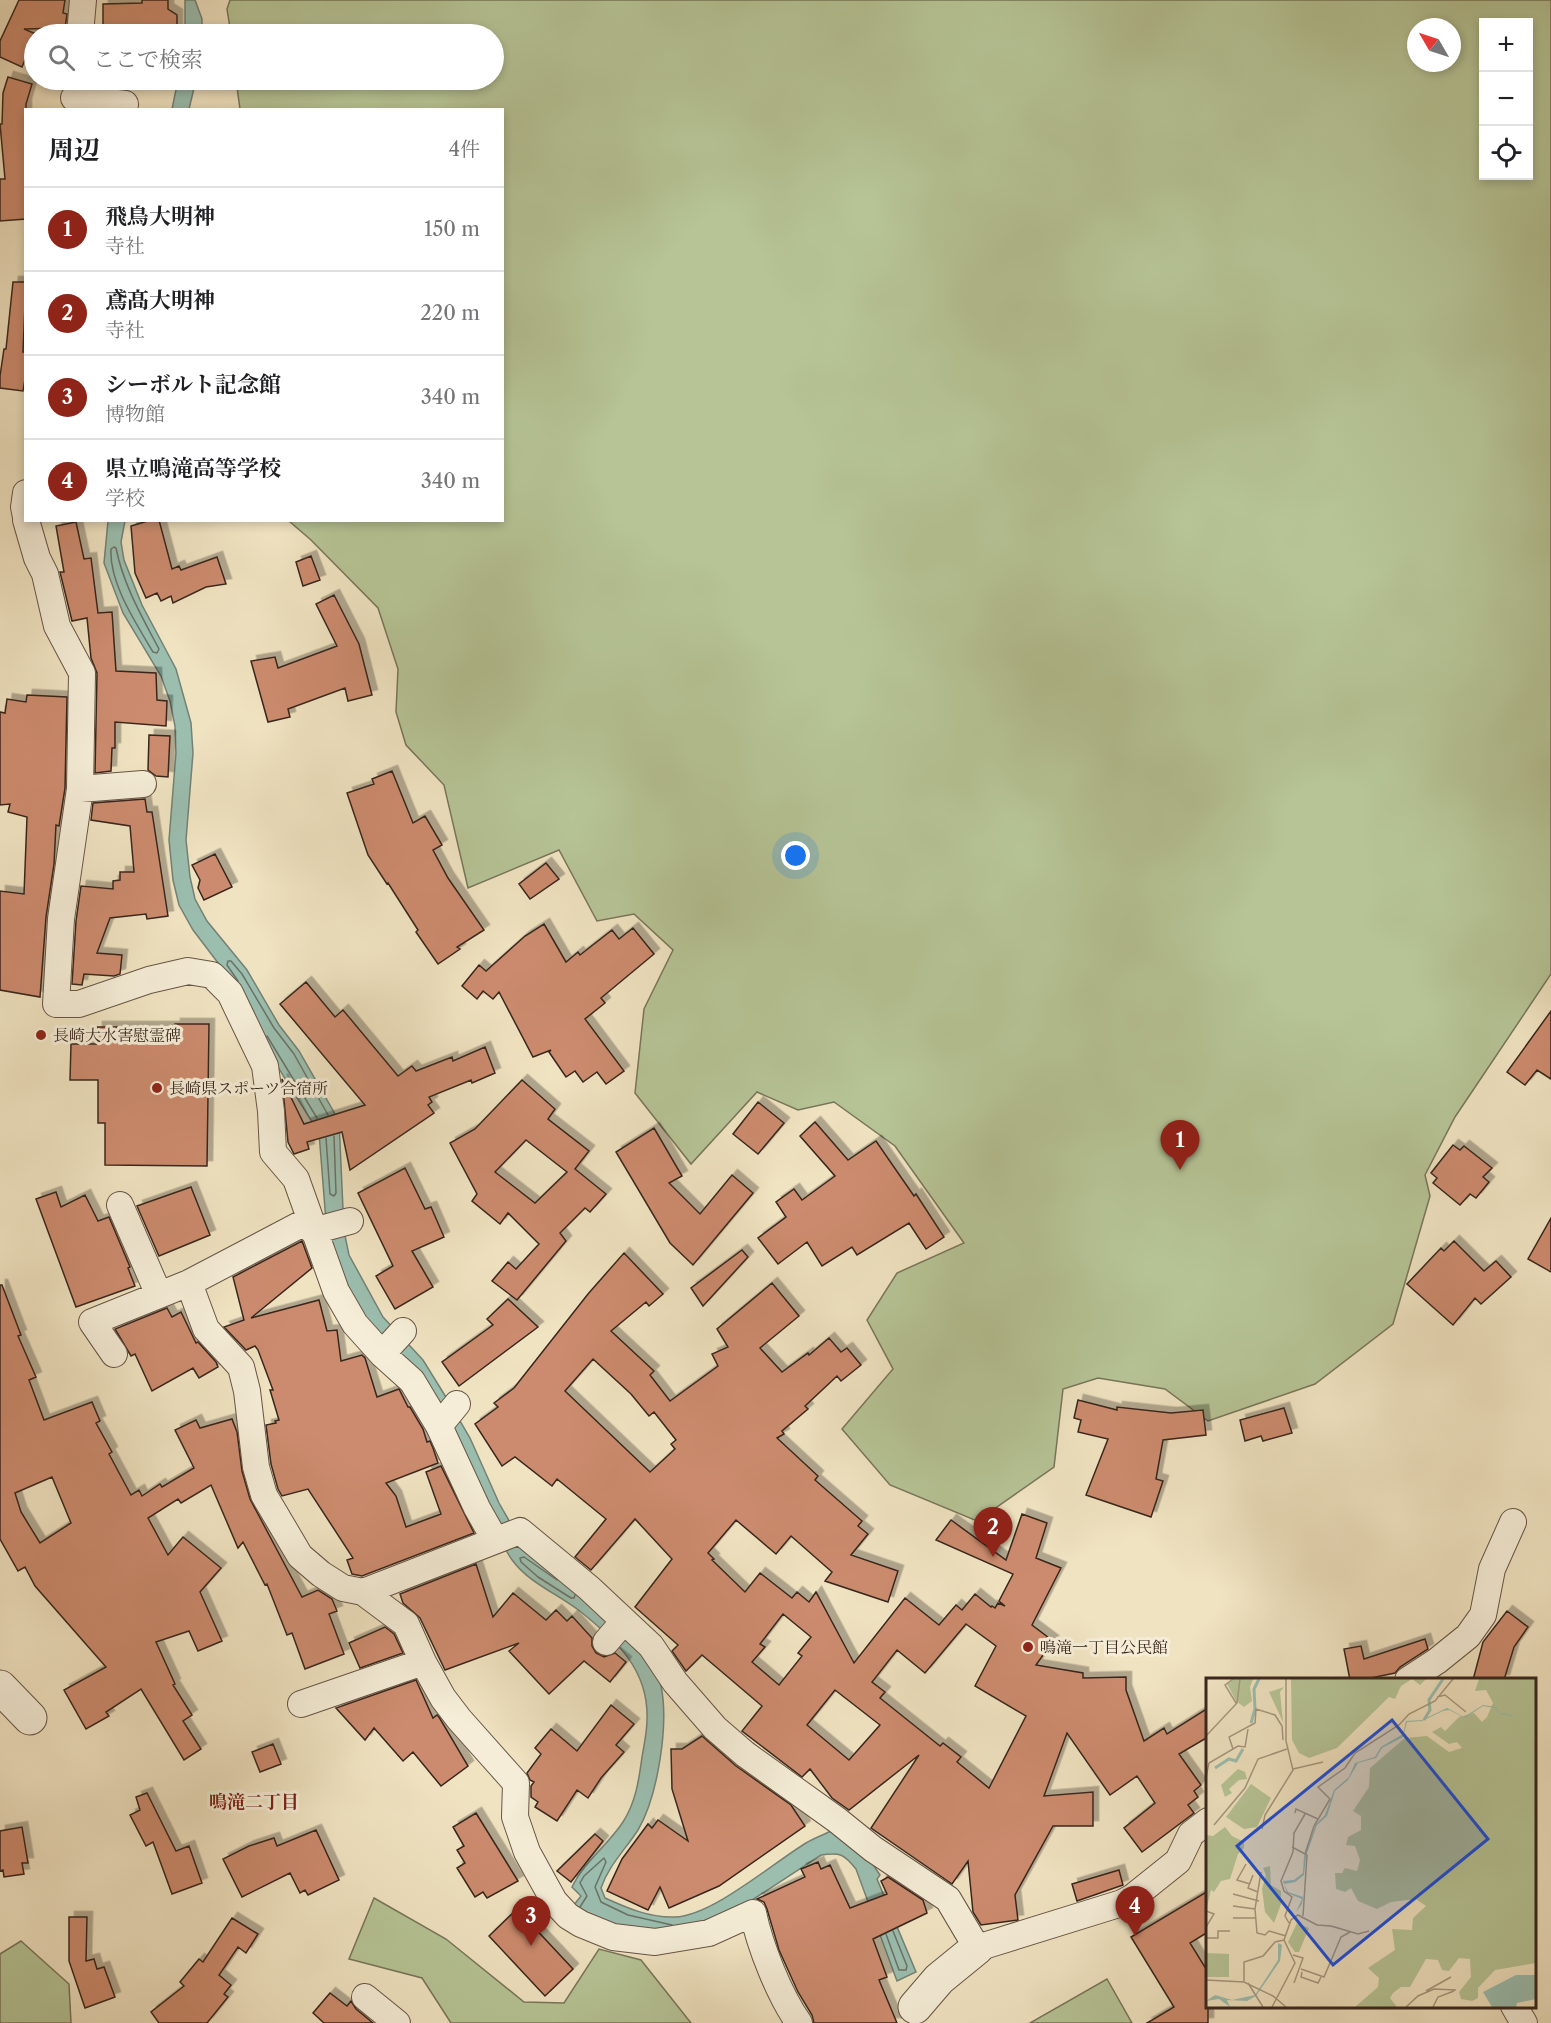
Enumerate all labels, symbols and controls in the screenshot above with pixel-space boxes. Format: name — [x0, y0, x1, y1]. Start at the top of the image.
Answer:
north arrow — [1407, 18, 1461, 72]
map controls — [1479, 18, 1533, 180]
button: + — [1479, 18, 1533, 72]
search box — [24, 24, 504, 90]
icon: search — [45, 41, 78, 74]
text: ここで検索 — [93, 46, 203, 73]
button: − — [1479, 72, 1533, 126]
button: locate — [1479, 126, 1533, 180]
text: 周辺 — [48, 134, 100, 166]
text: 4件 — [448, 137, 480, 161]
text: 飛鳥大明神 — [105, 203, 215, 230]
text: 1 — [63, 217, 72, 241]
text: 150 m — [424, 217, 480, 241]
text: 寺社 — [105, 234, 145, 258]
text: 鳶髙大明神 — [105, 287, 215, 314]
text: 2 — [62, 301, 73, 325]
text: 220 m — [420, 301, 480, 325]
text: 寺社 — [105, 318, 145, 342]
text: シーボルト記念館 — [105, 371, 281, 398]
text: 3 — [62, 385, 73, 409]
text: 340 m — [421, 385, 480, 409]
text: 博物館 — [105, 402, 165, 426]
text: 県立鳴滝高等学校 — [105, 455, 281, 482]
text: 4 — [62, 469, 73, 493]
text: 340 m — [421, 469, 480, 493]
text: 学校 — [105, 486, 145, 510]
your location — [781, 841, 810, 870]
place label: 長崎大水害慰霊碑 — [53, 1025, 181, 1045]
marker: 長崎大水害慰霊碑 — [34, 1028, 48, 1042]
place label: 長崎県スポーツ合宿所 — [169, 1078, 328, 1098]
marker: 長崎県スポーツ合宿所 — [150, 1081, 164, 1095]
pin: 1 — [1160, 1120, 1200, 1170]
pin: 2 — [974, 1508, 1012, 1557]
place label: 鳴滝一丁目公民館 — [1040, 1637, 1168, 1657]
marker: 鳴滝一丁目公民館 — [1021, 1640, 1035, 1654]
inset map — [1206, 1678, 1536, 2008]
district label: 鳴滝二丁目 — [209, 1791, 299, 1813]
pin: 4 — [1116, 1886, 1154, 1936]
pin: 3 — [512, 1896, 550, 1946]

